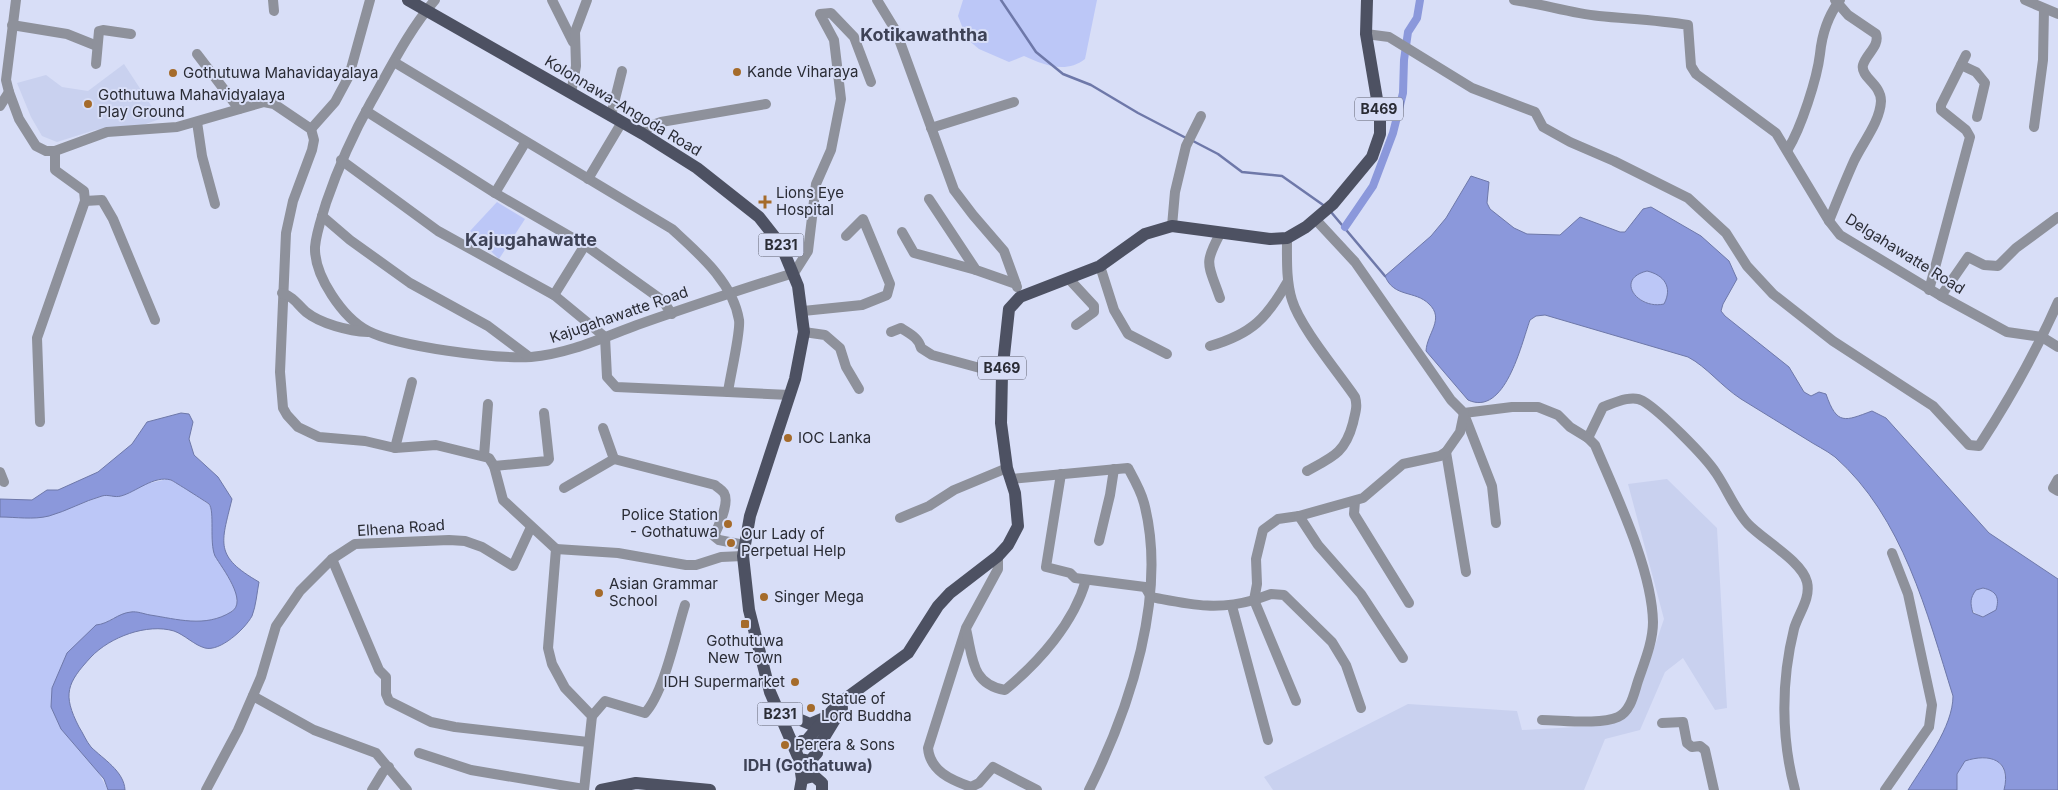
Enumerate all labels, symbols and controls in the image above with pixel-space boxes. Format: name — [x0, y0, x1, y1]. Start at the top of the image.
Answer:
district label: Kotikawaththa — [860, 24, 988, 45]
street label: Kolonnawa-Angoda Road — [541, 51, 705, 160]
place label: Kande Viharaya — [747, 62, 858, 81]
place label: Gothutuwa Mahavidayalaya — [183, 63, 378, 82]
marker: Kande Viharaya — [731, 66, 743, 78]
marker: Gothutuwa Mahavidayalaya — [167, 67, 179, 79]
place label: Gothutuwa Mahavidyalaya Play Ground — [98, 85, 285, 121]
marker: Gothutuwa Mahavidyalaya Play Ground — [82, 98, 94, 110]
road number: B469 — [1355, 98, 1403, 120]
place label: Lions Eye Hospital — [776, 183, 844, 219]
marker: Lions Eye Hospital — [758, 195, 772, 209]
street label: Delgahawatte Road — [1842, 209, 1969, 298]
district label: Kajugahawatte — [465, 229, 597, 250]
road number: B231 — [758, 234, 804, 256]
street label: Kajugahawatte Road — [547, 282, 691, 347]
road number: B469 — [978, 356, 1026, 379]
place label: IOC Lanka — [798, 428, 871, 447]
marker: IOC Lanka — [782, 432, 794, 444]
place label: Police Station - Gothatuwa — [621, 505, 718, 541]
street label: Elhena Road — [356, 515, 445, 540]
marker: Police Station - Gothatuwa — [722, 518, 734, 530]
place label: Our Lady of Perpetual Help — [741, 524, 846, 560]
marker: Our Lady of Perpetual Help — [725, 537, 737, 549]
place label: Asian Grammar School — [609, 574, 718, 610]
marker: Asian Grammar School — [593, 587, 605, 599]
place label: Singer Mega — [774, 587, 864, 606]
marker: Singer Mega — [758, 591, 770, 603]
marker: Gothutuwa New Town — [739, 618, 751, 630]
place label: Gothutuwa New Town — [706, 631, 784, 667]
place label: IDH Supermarket — [663, 672, 785, 691]
marker: IDH Supermarket — [789, 676, 801, 688]
place label: Statue of Lord Buddha — [821, 689, 912, 725]
road number: B231 — [758, 702, 802, 726]
marker: Statue of Lord Buddha — [805, 702, 817, 714]
place label: Perera & Sons — [795, 735, 895, 754]
marker: Perera & Sons — [779, 739, 791, 751]
district label: IDH (Gothatuwa) — [743, 755, 873, 775]

